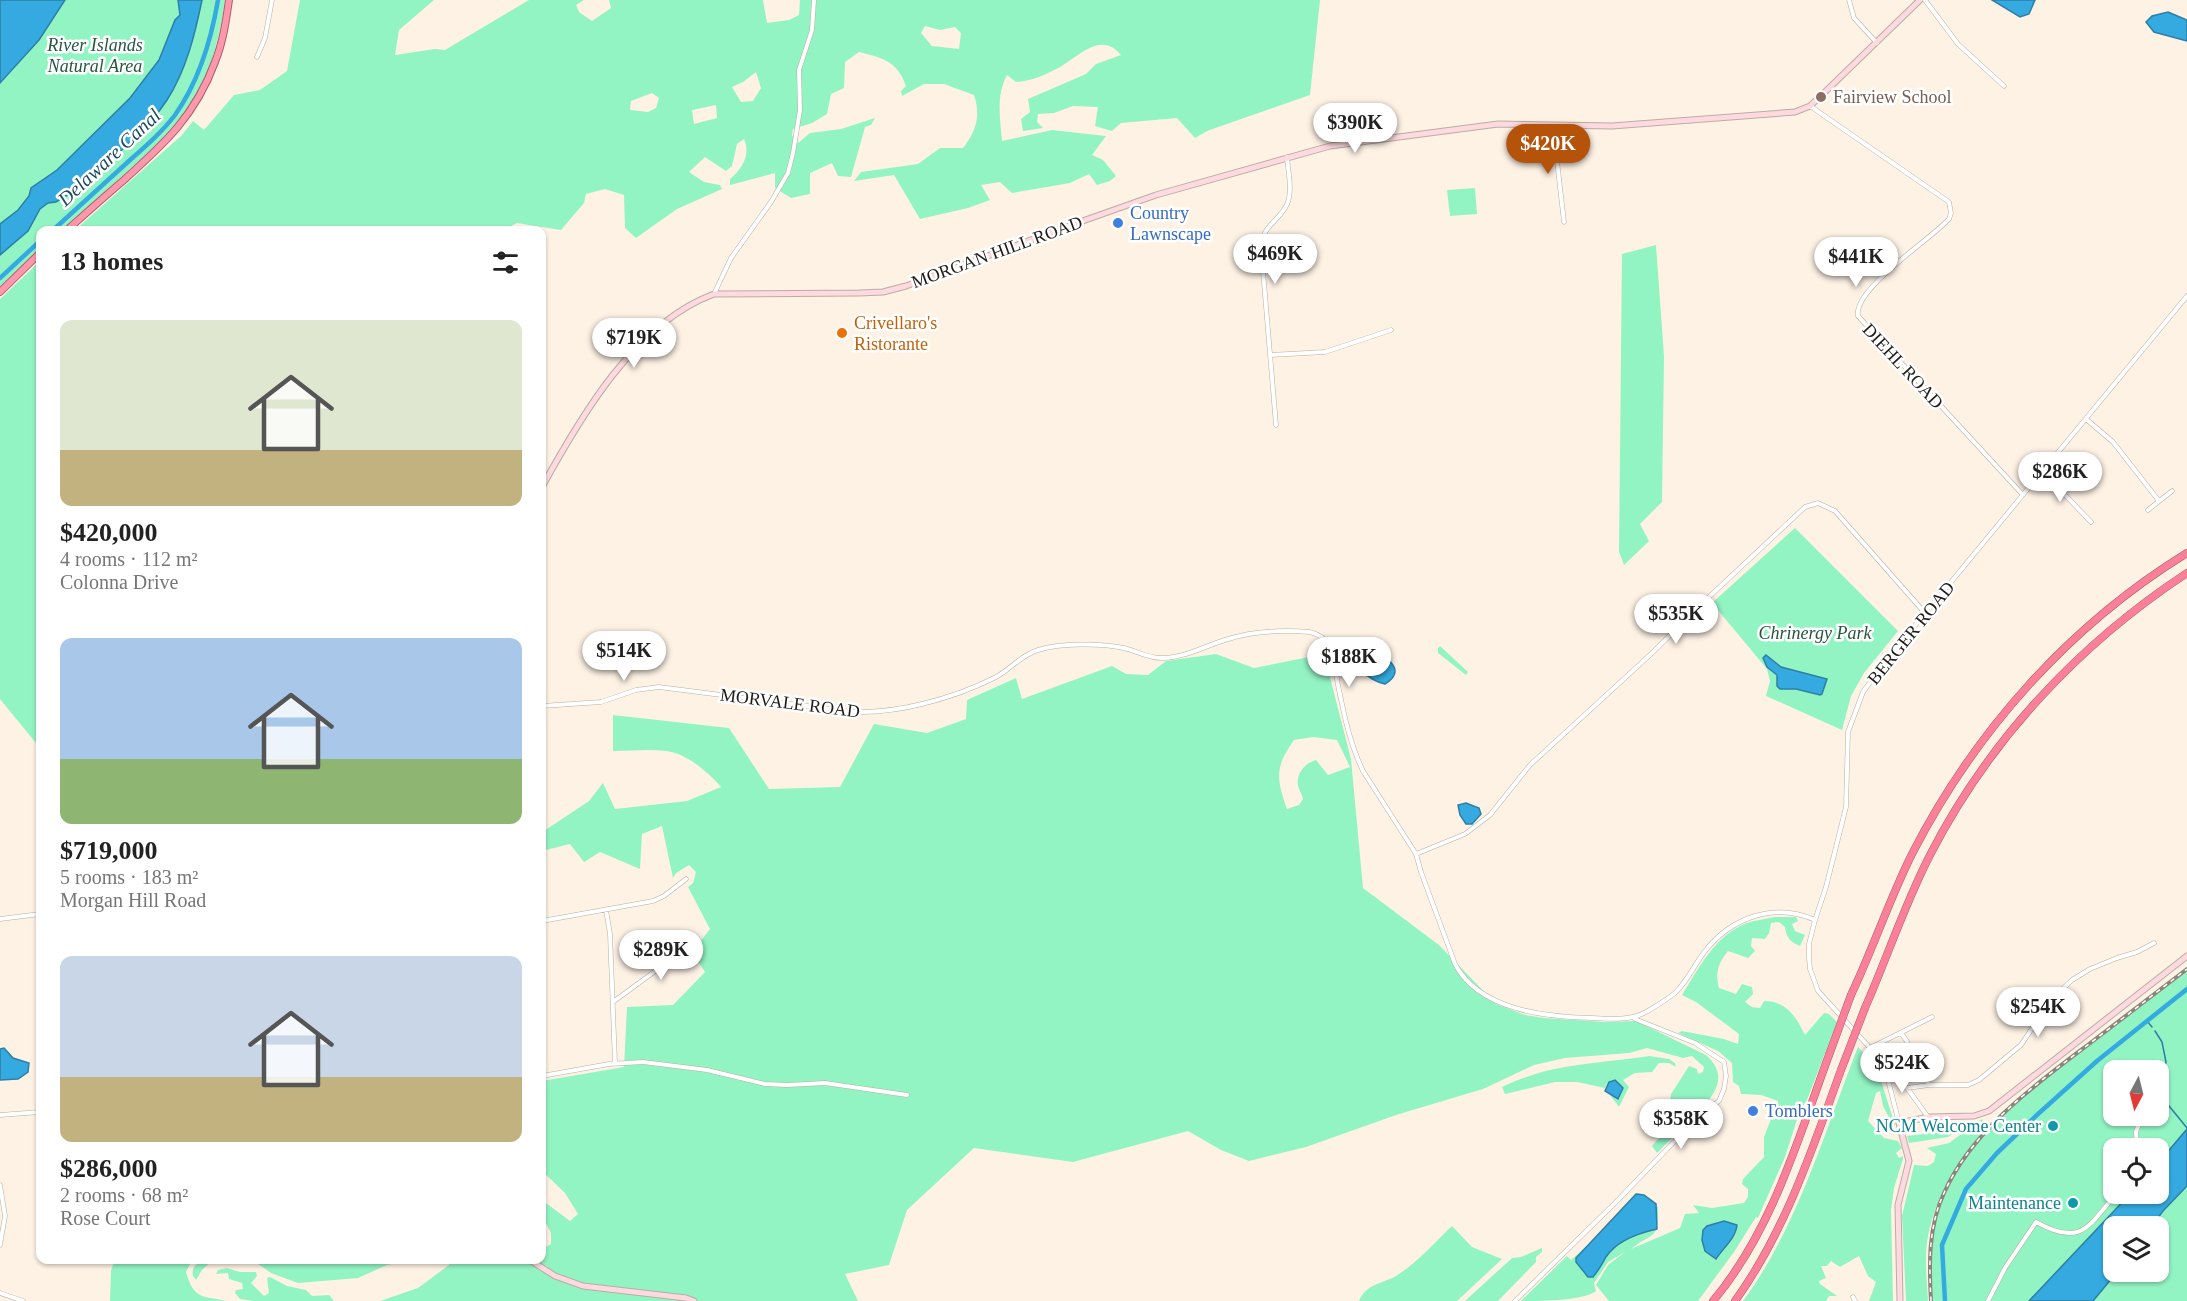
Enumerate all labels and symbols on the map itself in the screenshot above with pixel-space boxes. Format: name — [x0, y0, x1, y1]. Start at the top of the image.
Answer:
park label: River Islands Natural Area — [46, 35, 143, 76]
place label: Fairview School — [1833, 87, 1952, 107]
marker: Fairview School — [1814, 90, 1828, 104]
pin: $390K — [1313, 103, 1397, 154]
water label: Delaware Canal — [52, 104, 165, 211]
pin: $420K — [1506, 124, 1590, 175]
place label: Country Lawnscape — [1130, 203, 1211, 244]
street label: MORGAN HILL ROAD — [909, 212, 1085, 292]
marker: Country Lawnscape — [1111, 216, 1125, 230]
pin: $469K — [1233, 234, 1317, 285]
pin: $441K — [1814, 237, 1898, 288]
place label: Crivellaro's Ristorante — [854, 313, 937, 354]
pin: $719K — [592, 318, 676, 369]
street label: DIEHL ROAD — [1859, 319, 1947, 413]
marker: Crivellaro's Ristorante — [835, 326, 849, 340]
pin: $286K — [2018, 452, 2102, 503]
street label: BERGER ROAD — [1863, 578, 1959, 688]
pin: $535K — [1634, 594, 1718, 645]
park label: Chrinergy Park — [1759, 623, 1872, 643]
pin: $514K — [582, 631, 666, 682]
pin: $188K — [1307, 637, 1391, 688]
street label: MORVALE ROAD — [719, 684, 861, 722]
pin: $289K — [619, 930, 703, 981]
pin: $254K — [1996, 987, 2080, 1038]
pin: $524K — [1860, 1043, 1944, 1094]
north arrow — [2103, 1060, 2169, 1126]
pin: $358K — [1639, 1099, 1723, 1150]
place label: Tomblers — [1765, 1101, 1833, 1121]
marker: Tomblers — [1746, 1104, 1760, 1118]
place label: NCM Welcome Center — [1876, 1116, 2041, 1136]
marker: NCM Welcome Center — [2046, 1119, 2060, 1133]
place label: Maintenance — [1968, 1193, 2061, 1213]
marker: Maintenance — [2066, 1196, 2080, 1210]

